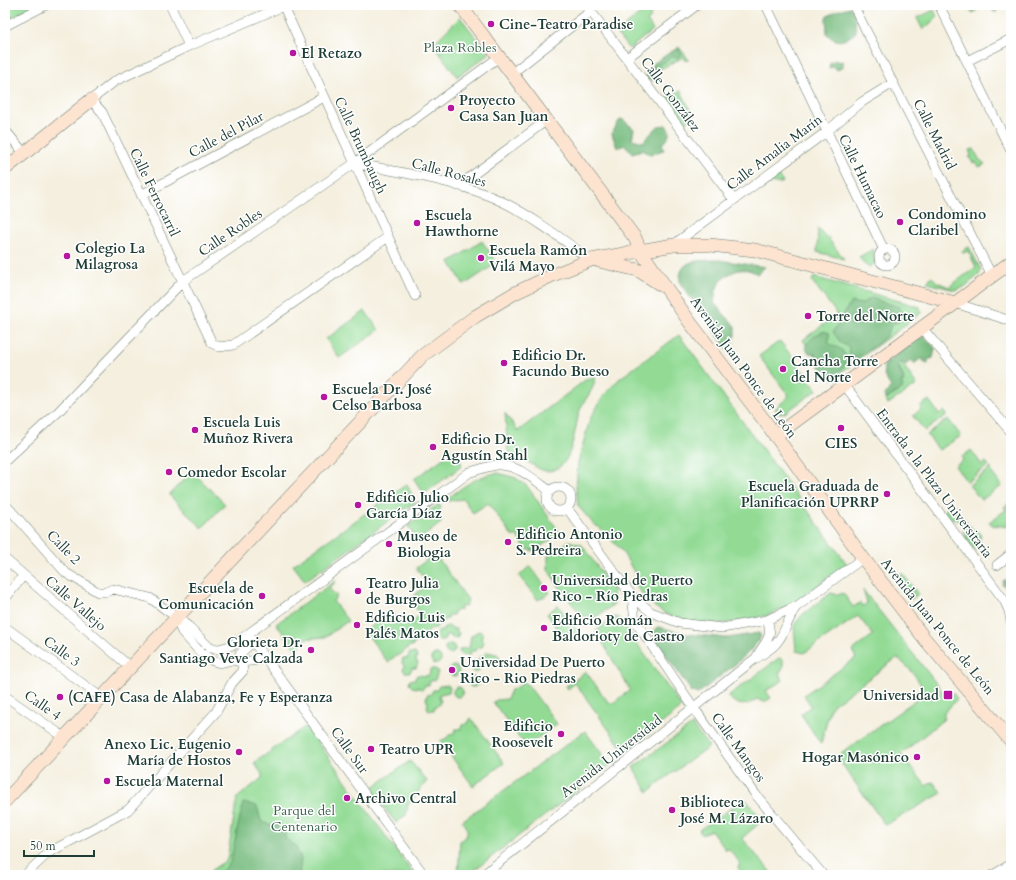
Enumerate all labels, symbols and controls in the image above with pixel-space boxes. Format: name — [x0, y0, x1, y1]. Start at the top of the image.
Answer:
place label: Cine-Teatro Paradise — [499, 15, 633, 34]
marker: Cine-Teatro Paradise — [486, 19, 496, 29]
park label: Plaza Robles — [423, 38, 497, 57]
place label: El Retazo — [301, 44, 362, 63]
marker: El Retazo — [288, 48, 298, 58]
street label: Calle González — [636, 53, 705, 136]
place label: Proyecto Casa San Juan — [459, 91, 549, 126]
street label: Calle Brumbaugh — [330, 94, 391, 197]
street label: Calle Madrid — [909, 96, 961, 173]
marker: Proyecto Casa San Juan — [446, 103, 456, 113]
street label: Calle del Pilar — [186, 106, 268, 162]
street label: Calle Amalia Marín — [723, 110, 826, 195]
street label: Calle Humacao — [834, 131, 891, 222]
street label: Calle Ferrocarril — [125, 145, 184, 240]
street label: Calle Rosales — [409, 153, 489, 192]
street label: Calle Robles — [195, 204, 266, 261]
place label: Condomino Claribel — [908, 205, 986, 240]
place label: Escuela Hawthorne — [425, 206, 499, 241]
marker: Condomino Claribel — [895, 217, 905, 227]
marker: Escuela Hawthorne — [412, 218, 422, 228]
place label: Colegio La Milagrosa — [75, 239, 145, 274]
place label: Escuela Ramón Vilá Mayo — [489, 241, 587, 276]
marker: Colegio La Milagrosa — [62, 251, 72, 261]
marker: Escuela Ramón Vilá Mayo — [476, 253, 486, 263]
street label: Avenida Juan Ponce de León — [686, 293, 802, 442]
place label: Torre del Norte — [816, 307, 915, 326]
marker: Torre del Norte — [803, 311, 813, 321]
place label: Edificio Dr. Facundo Bueso — [512, 346, 609, 381]
place label: Cancha Torre del Norte — [791, 352, 878, 387]
marker: Edificio Dr. Facundo Bueso — [499, 358, 509, 368]
marker: Cancha Torre del Norte — [778, 364, 788, 374]
place label: Escuela Dr. José Celso Barbosa — [332, 380, 432, 415]
marker: Escuela Dr. José Celso Barbosa — [319, 392, 329, 402]
street label: Entrada a la Plaza Universitaria — [872, 405, 997, 562]
place label: Escuela Luis Muñoz Rivera — [203, 413, 293, 448]
marker: CIES — [836, 423, 846, 433]
marker: Escuela Luis Muñoz Rivera — [190, 425, 200, 435]
place label: Edificio Dr. Agustín Stahl — [441, 430, 528, 465]
place label: CIES — [825, 434, 857, 453]
marker: Edificio Dr. Agustín Stahl — [428, 442, 438, 452]
place label: Comedor Escolar — [177, 463, 287, 482]
marker: Comedor Escolar — [164, 467, 174, 477]
place label: Escuela Graduada de Planificación UPRRP — [741, 477, 879, 512]
place label: Edificio Julio García Díaz — [366, 488, 449, 523]
marker: Escuela Graduada de Planificación UPRRP — [882, 489, 892, 499]
marker: Edificio Julio García Díaz — [353, 500, 363, 510]
place label: Edificio Antonio S. Pedreira — [516, 525, 623, 560]
street label: Calle 2 — [43, 526, 85, 569]
place label: Museo de Biologia — [397, 527, 458, 562]
marker: Edificio Antonio S. Pedreira — [503, 537, 513, 547]
marker: Museo de Biologia — [384, 539, 394, 549]
street label: Avenida Juan Ponce de León — [876, 554, 999, 699]
street label: Calle Vallejo — [41, 571, 111, 636]
place label: Universidad de Puerto Rico - Río Piedras — [552, 571, 693, 606]
place label: Teatro Julia de Burgos — [366, 574, 439, 609]
place label: Escuela de Comunicación — [158, 579, 254, 614]
marker: Universidad de Puerto Rico - Río Piedras — [539, 583, 549, 593]
marker: Teatro Julia de Burgos — [353, 586, 363, 596]
marker: Escuela de Comunicación — [257, 591, 267, 601]
place label: Edificio Luis Palés Matos — [365, 608, 445, 643]
place label: Edificio Román Baldorioty de Castro — [552, 611, 684, 646]
marker: Edificio Luis Palés Matos — [352, 620, 362, 630]
marker: Edificio Román Baldorioty de Castro — [539, 623, 549, 633]
street label: Calle 3 — [39, 632, 84, 671]
place label: Glorieta Dr. Santiago Veve Calzada — [160, 633, 303, 668]
marker: Glorieta Dr. Santiago Veve Calzada — [306, 645, 316, 655]
place label: Universidad De Puerto Rico - Rio Piedras — [460, 653, 605, 688]
marker: Universidad De Puerto Rico - Rio Piedras — [447, 665, 457, 675]
street label: Calle 4 — [20, 686, 65, 725]
place label: Universidad — [863, 686, 939, 705]
place label: (CAFE) Casa de Alabanza, Fe y Esperanza — [68, 688, 333, 707]
marker: Universidad — [942, 689, 954, 701]
marker: (CAFE) Casa de Alabanza, Fe y Esperanza — [55, 692, 65, 702]
street label: Calle Mangos — [707, 709, 770, 786]
street label: Avenida Universidad — [557, 710, 666, 802]
place label: Edificio Roosevelt — [491, 717, 553, 752]
street label: Calle Sur — [326, 723, 374, 778]
marker: Edificio Roosevelt — [556, 729, 566, 739]
place label: Anexo Lic. Eugenio María de Hostos — [104, 735, 231, 770]
place label: Teatro UPR — [379, 740, 455, 759]
marker: Teatro UPR — [366, 744, 376, 754]
marker: Anexo Lic. Eugenio María de Hostos — [234, 747, 244, 757]
place label: Hogar Masónico — [802, 748, 909, 767]
marker: Hogar Masónico — [912, 752, 922, 762]
place label: Escuela Maternal — [115, 772, 223, 791]
marker: Escuela Maternal — [102, 776, 112, 786]
place label: Archivo Central — [355, 789, 457, 808]
marker: Archivo Central — [342, 793, 352, 803]
place label: Biblioteca José M. Lázaro — [678, 793, 773, 828]
park label: Parque del Centenario — [271, 801, 338, 836]
marker: Biblioteca José M. Lázaro — [667, 805, 677, 815]
scale bar — [24, 832, 94, 858]
text: 50 m — [30, 838, 57, 854]

